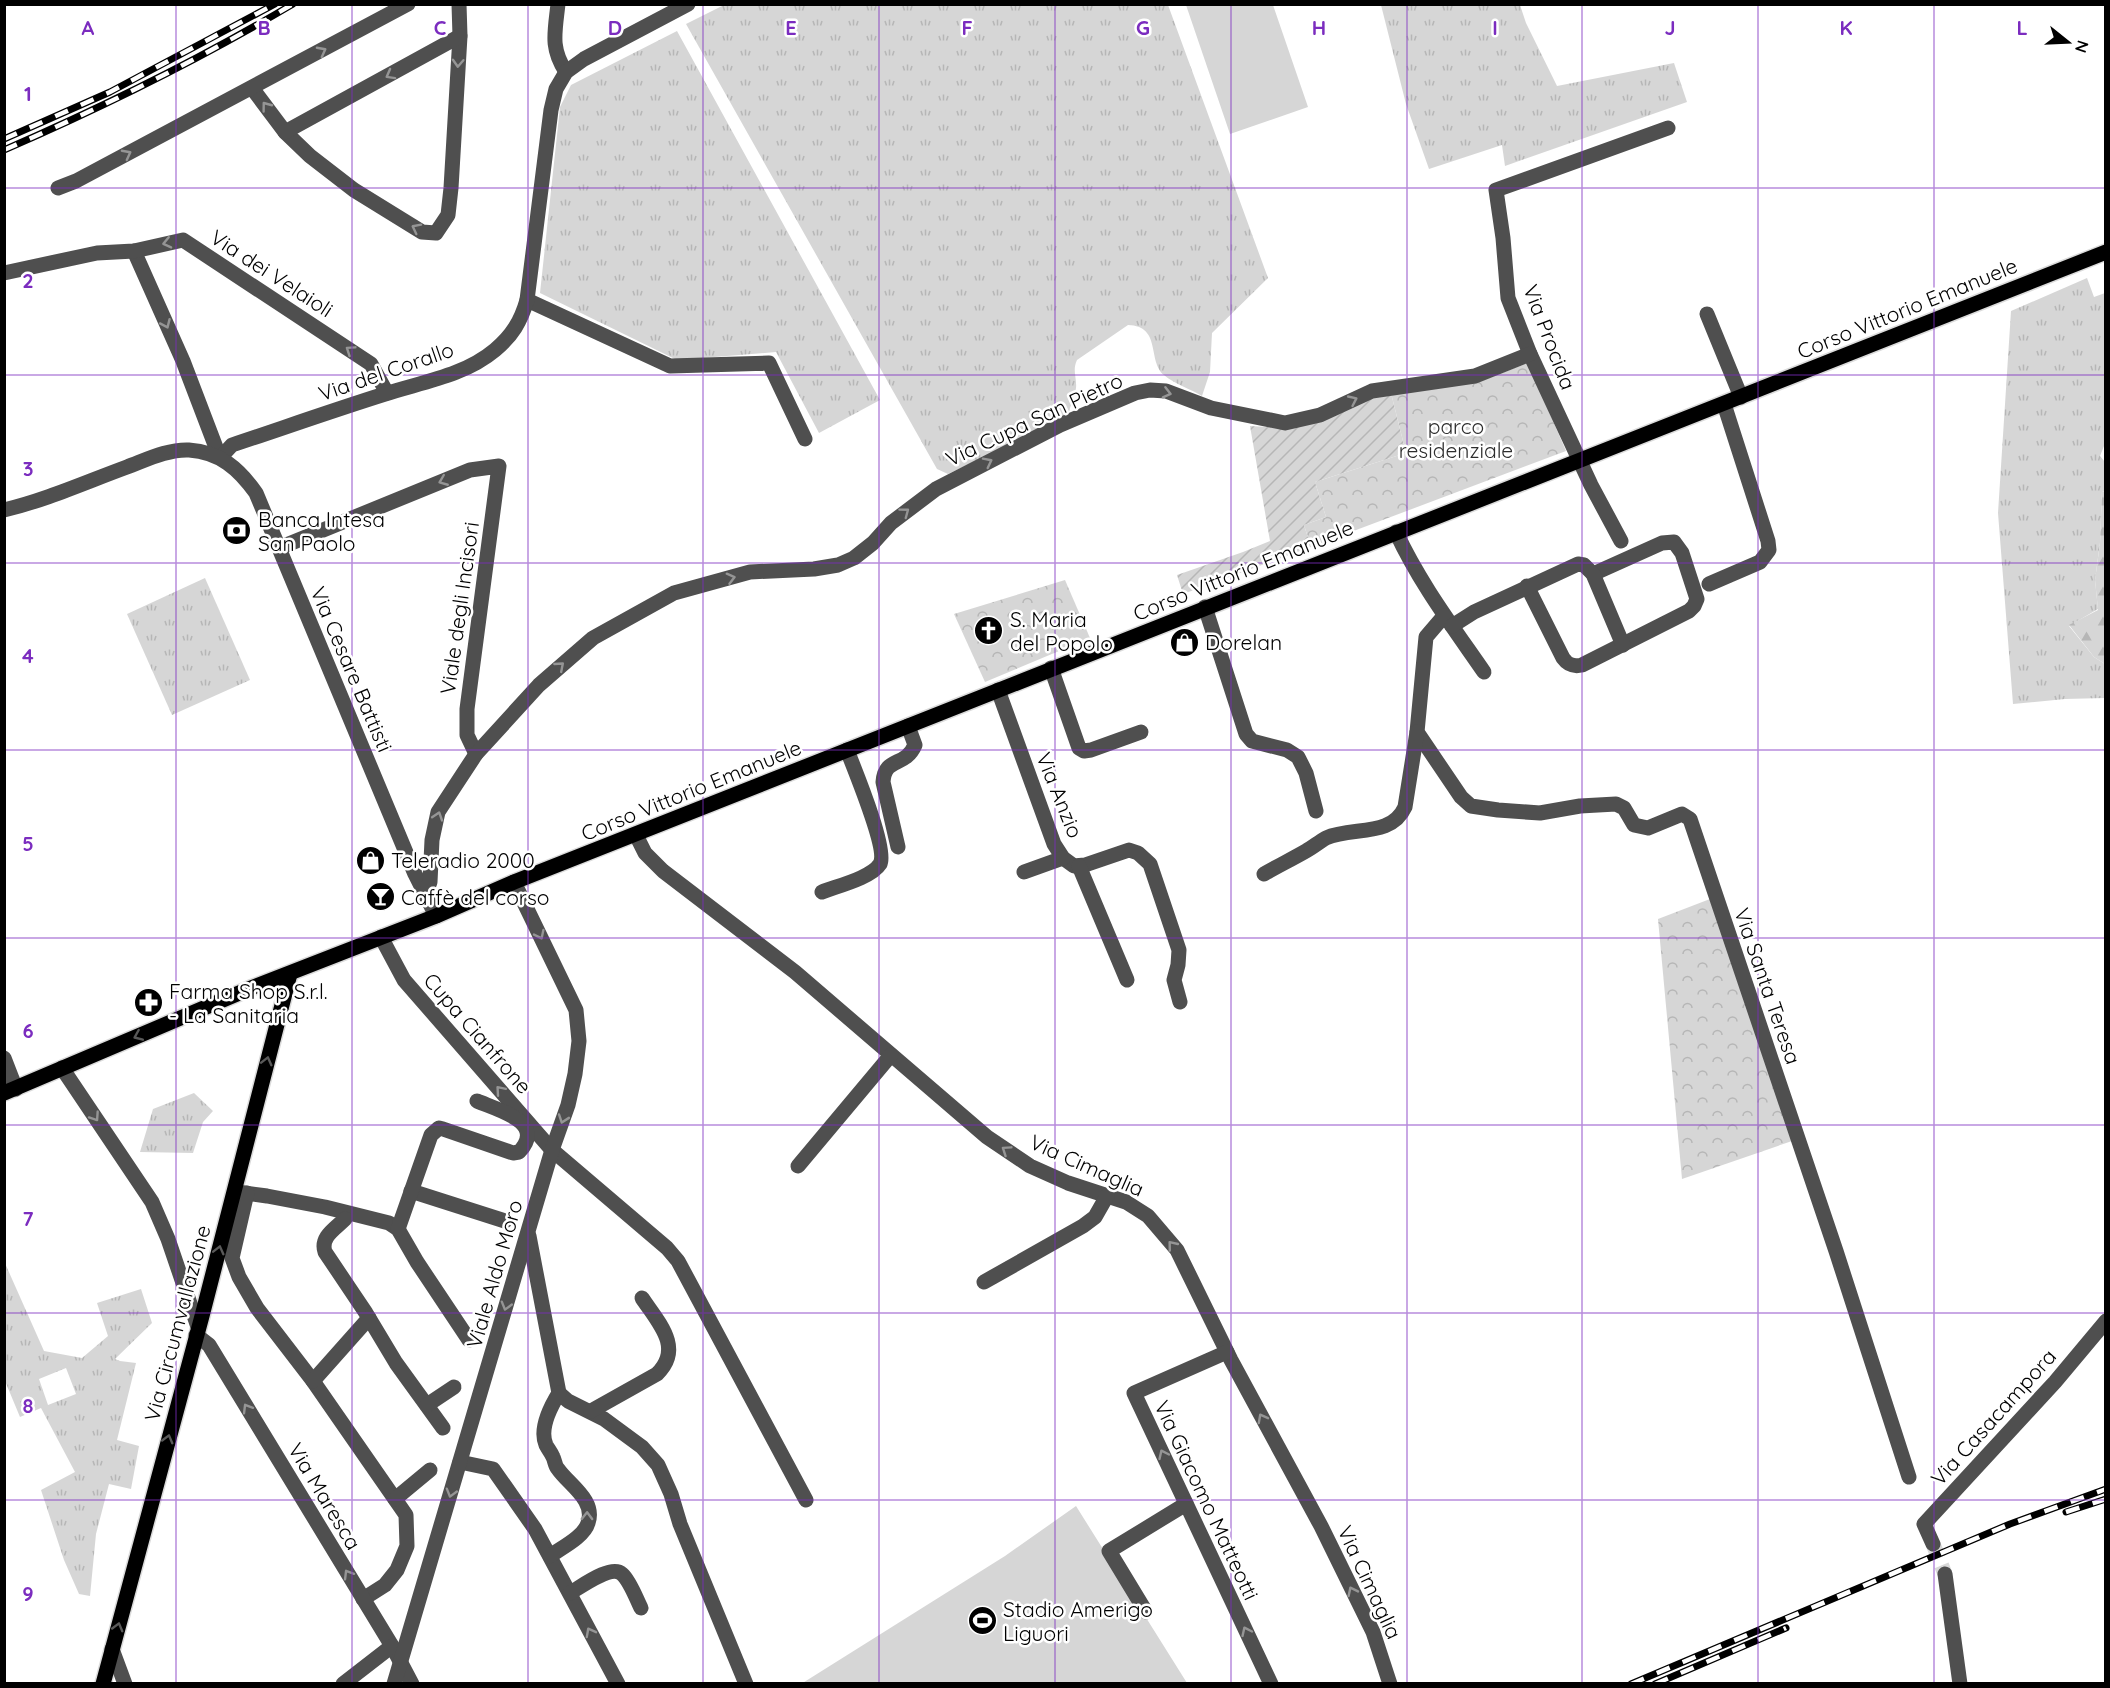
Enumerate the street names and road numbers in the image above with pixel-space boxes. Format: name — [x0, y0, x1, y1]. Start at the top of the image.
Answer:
street label: Via dei Velaioli — [206, 224, 338, 322]
street label: Corso Vittorio Emanuele — [1793, 252, 2021, 364]
street label: Via Procida — [1518, 281, 1582, 393]
street label: Via del Corallo — [315, 336, 457, 406]
street label: Via Cupa San Pietro — [941, 367, 1127, 471]
street label: Corso Vittorio Emanuele — [1129, 514, 1357, 626]
street label: Viale degli Incisori — [434, 520, 484, 696]
street label: Via Cesare Battisti — [305, 582, 399, 756]
street label: Corso Vittorio Emanuele — [577, 734, 805, 846]
street label: Via Anzio — [1031, 748, 1089, 842]
street label: Via Santa Teresa — [1729, 905, 1807, 1067]
street label: Cupa Cianfrone — [418, 967, 538, 1099]
street label: Via Cimaglia — [1026, 1128, 1148, 1202]
street label: Viale Aldo Moro — [460, 1197, 528, 1351]
street label: Via Circumvallazione — [138, 1222, 216, 1424]
street label: Via Casacampora — [1925, 1343, 2061, 1491]
street label: Via Giacomo Matteotti — [1149, 1396, 1265, 1604]
street label: Via Maresca — [283, 1438, 367, 1554]
street label: Via Cimaglia — [1332, 1521, 1408, 1643]

